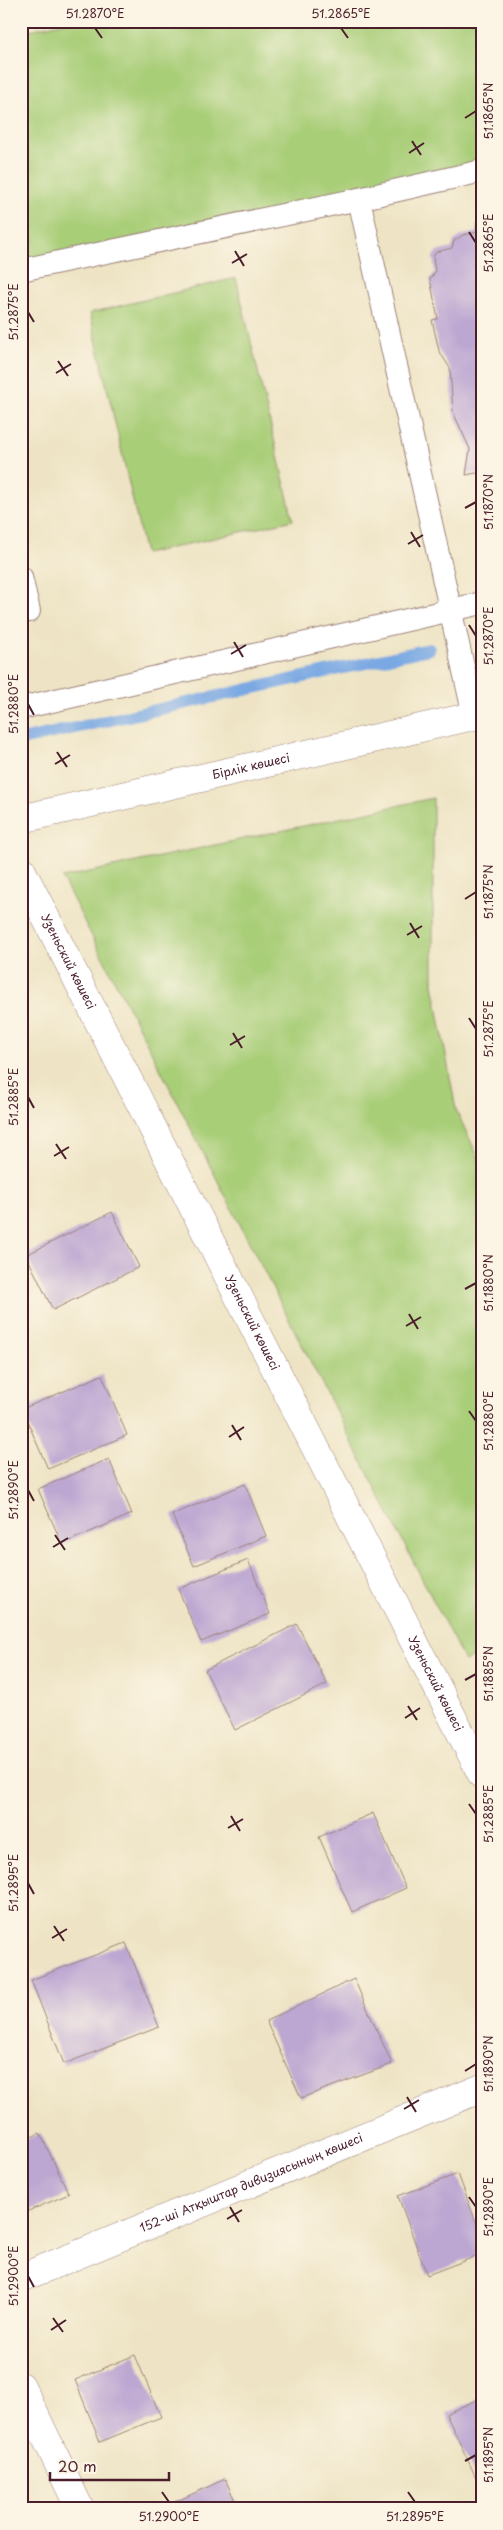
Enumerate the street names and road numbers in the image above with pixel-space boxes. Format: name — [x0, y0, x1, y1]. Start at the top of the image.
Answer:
street label: Бірлік көшесі — [210, 748, 291, 783]
street label: Узеньский көшесі — [37, 910, 101, 1012]
street label: Узеньский көшесі — [221, 1271, 285, 1373]
street label: Узеньский көшесі — [405, 1632, 468, 1734]
street label: 152-ші Атқыштар дивизиясының көшесі — [136, 2128, 365, 2236]

